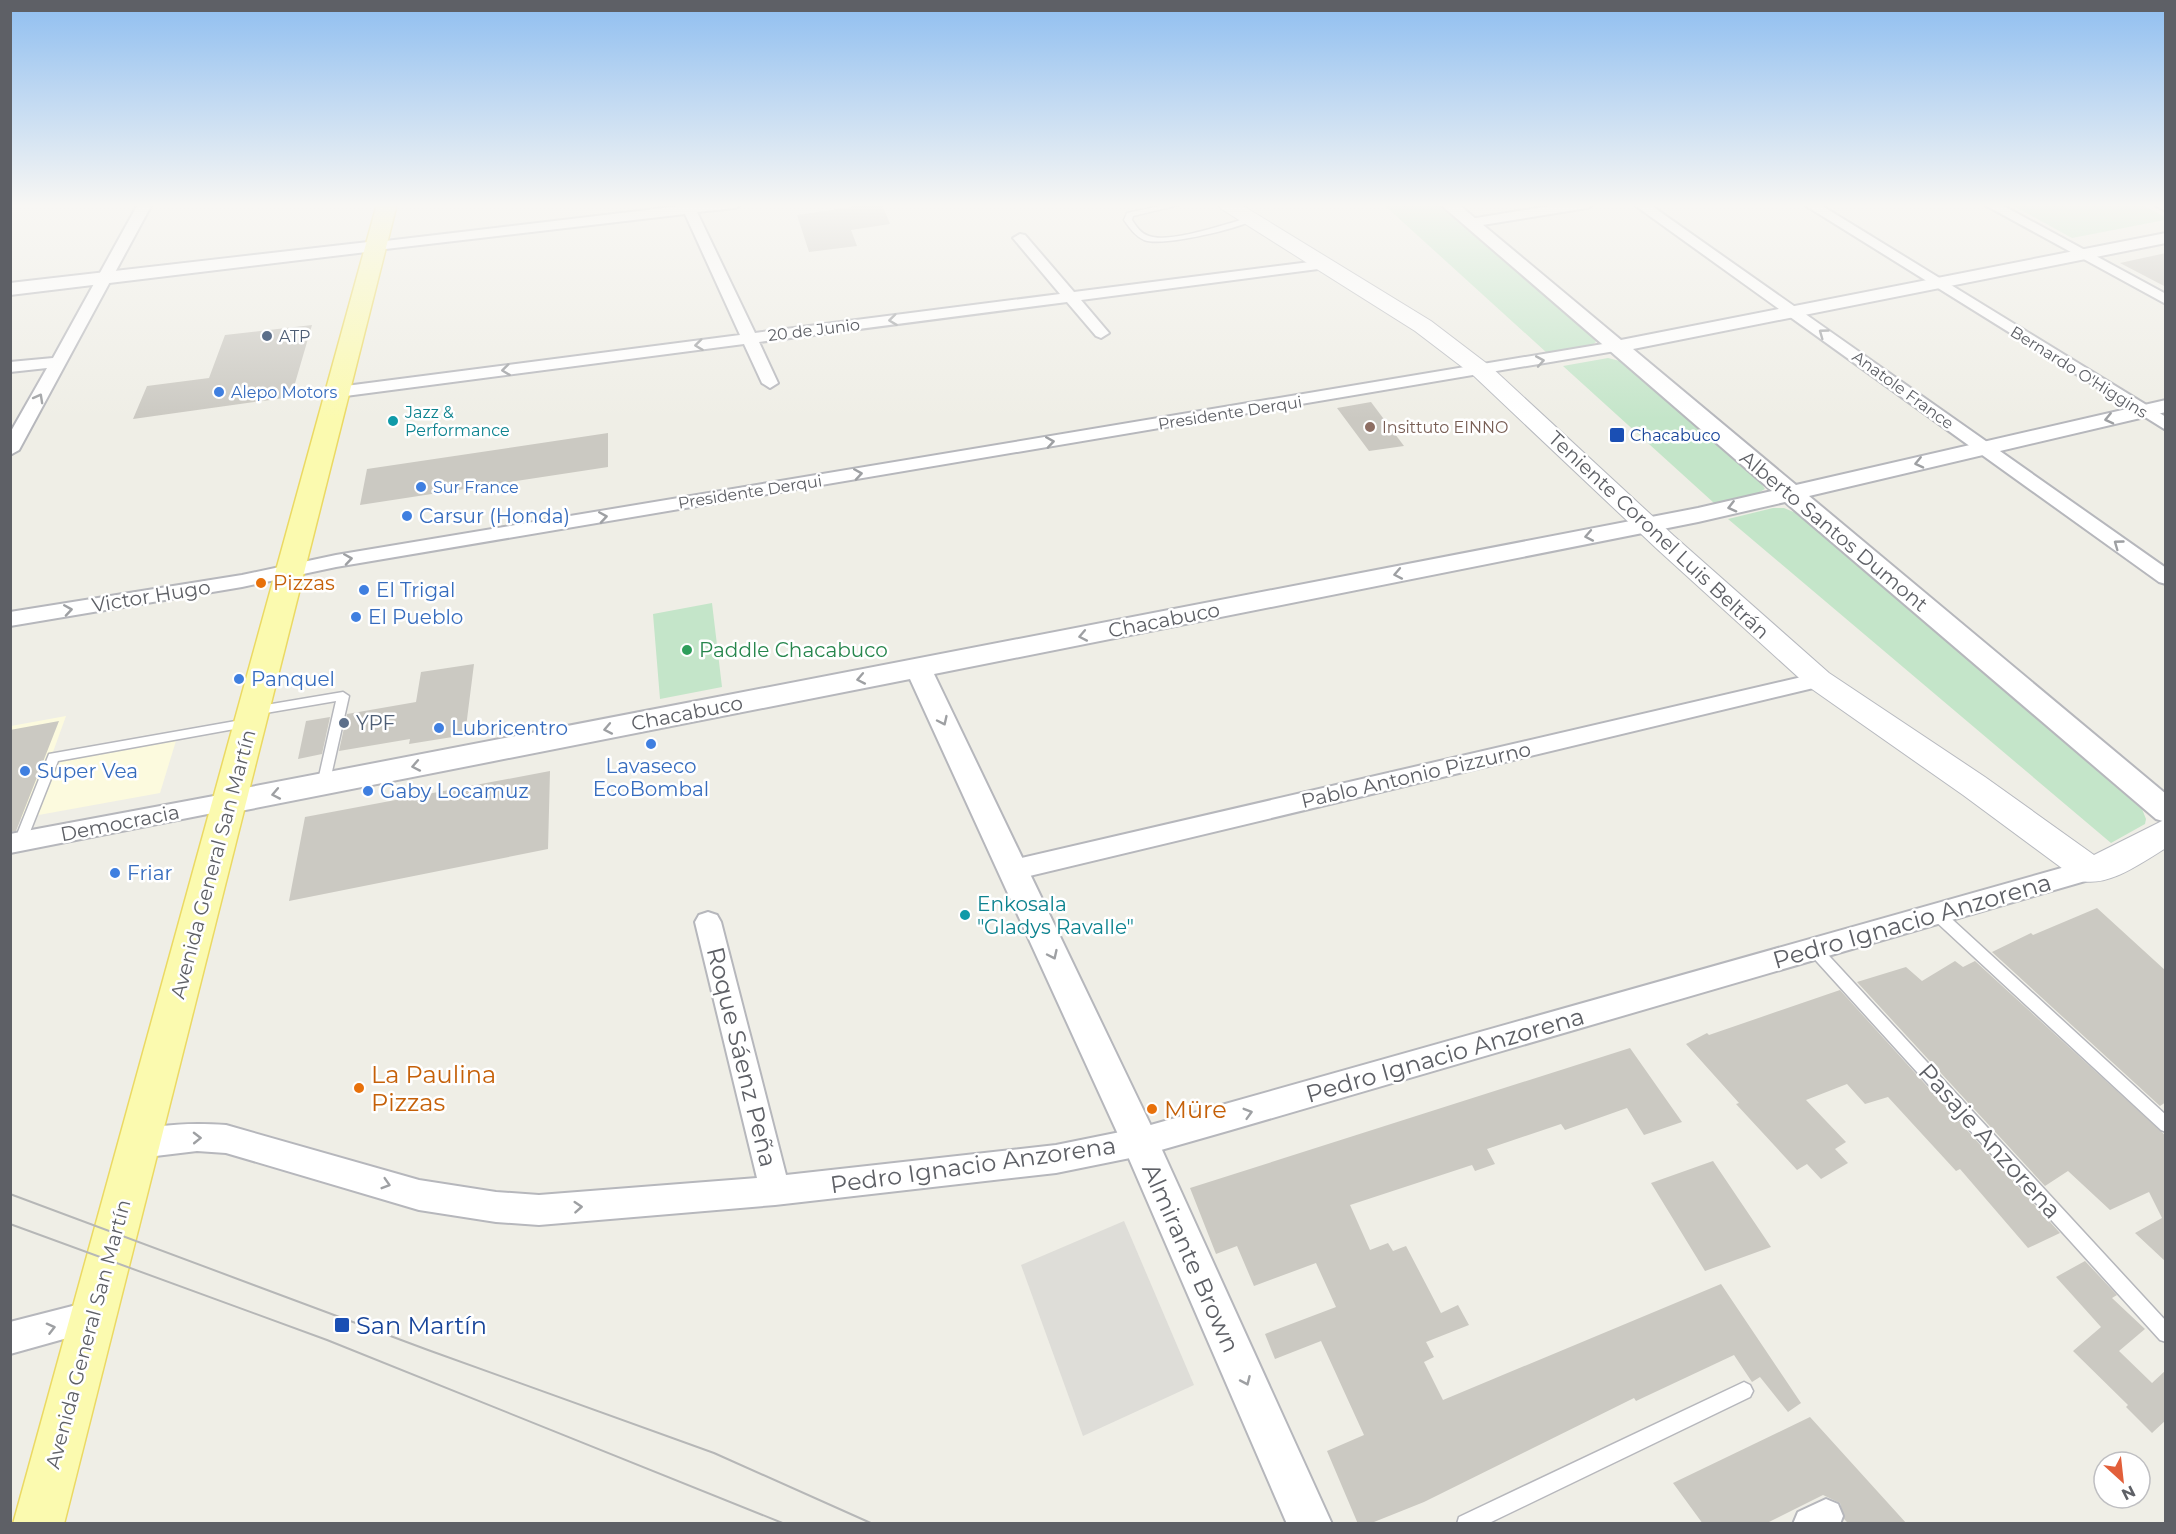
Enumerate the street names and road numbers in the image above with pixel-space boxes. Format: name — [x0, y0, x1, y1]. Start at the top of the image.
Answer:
street label: 20 de Junio — [767, 315, 861, 345]
street label: Bernardo O'Higgins — [2007, 322, 2151, 422]
street label: Anatole France — [1849, 347, 1957, 433]
street label: Presidente Derqui — [1157, 392, 1303, 434]
street label: Teniente Coronel Luis Beltrán — [1544, 426, 1774, 644]
street label: Alberto Santos Dumont — [1735, 445, 1933, 617]
street label: Presidente Derqui — [677, 471, 823, 513]
street label: Victor Hugo — [90, 575, 212, 617]
street label: Chacabuco — [1106, 597, 1222, 643]
street label: Chacabuco — [629, 690, 745, 736]
street label: Avenida General San Martín — [165, 727, 261, 1001]
street label: Pablo Antonio Pizzurno — [1299, 737, 1533, 813]
street label: Democracia — [58, 800, 182, 846]
street label: Pedro Ignacio Anzorena — [1769, 867, 2055, 975]
street label: Roque Sáenz Peña — [701, 944, 783, 1170]
street label: Pedro Ignacio Anzorena — [1302, 1001, 1588, 1109]
street label: Pasaje Anzorena — [1913, 1057, 2067, 1225]
street label: Pedro Ignacio Anzorena — [828, 1131, 1118, 1199]
street label: Almirante Brown — [1136, 1159, 1246, 1357]
street label: Avenida General San Martín — [40, 1197, 136, 1471]

